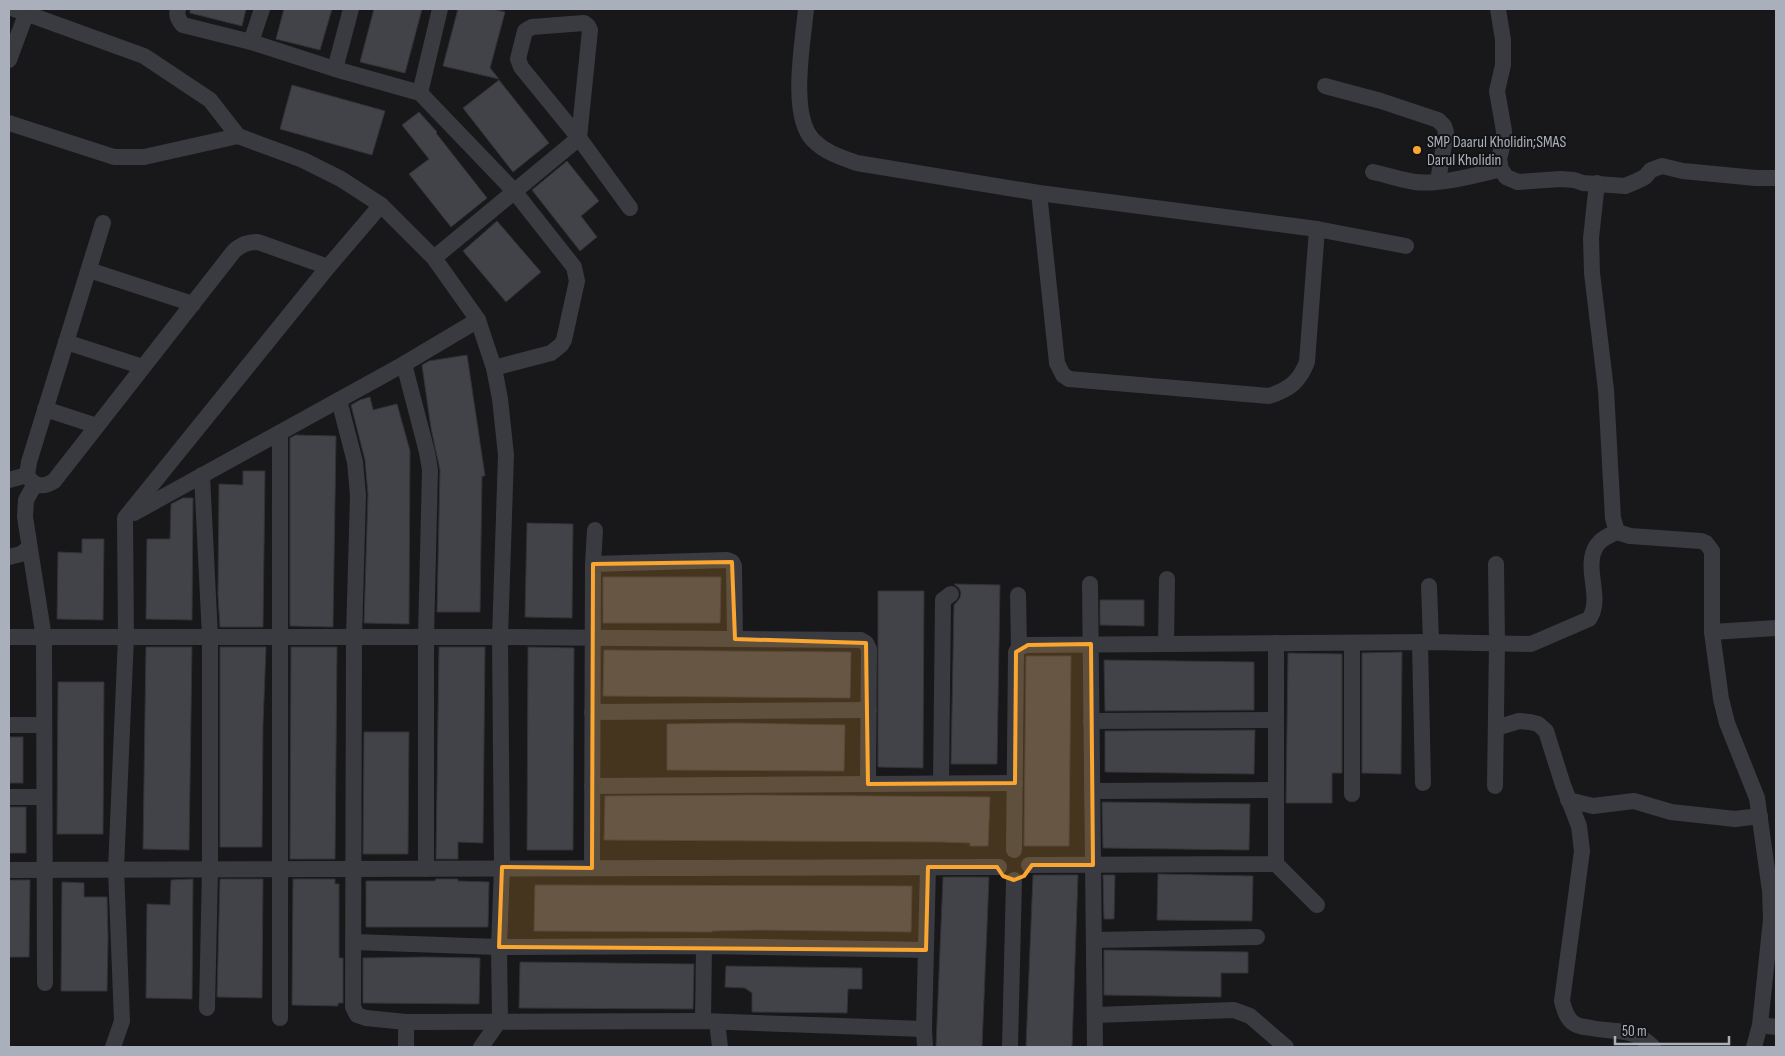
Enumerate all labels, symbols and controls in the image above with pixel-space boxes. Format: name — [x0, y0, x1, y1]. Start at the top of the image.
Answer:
place label: SMP Daarul Kholidin;SMAS Darul Kholidin — [1427, 133, 1566, 170]
marker: SMP Daarul Kholidin;SMAS Darul Kholidin — [1411, 144, 1423, 156]
scale bar — [1615, 1014, 1729, 1046]
text: 50 m — [1622, 1022, 1647, 1041]

